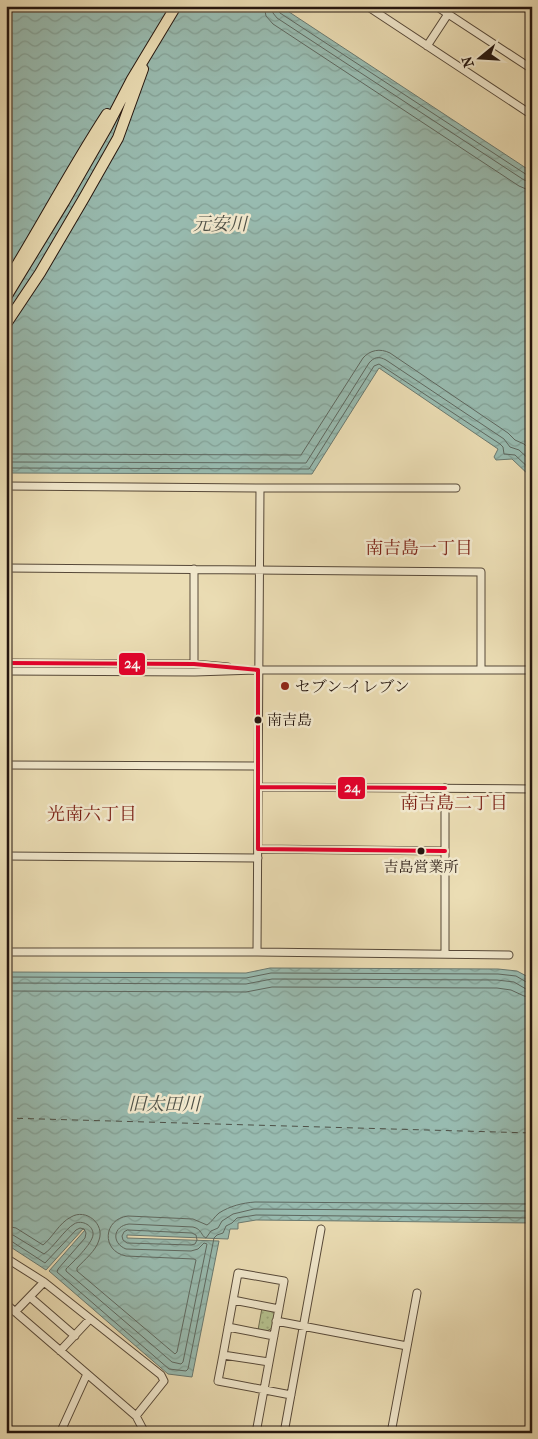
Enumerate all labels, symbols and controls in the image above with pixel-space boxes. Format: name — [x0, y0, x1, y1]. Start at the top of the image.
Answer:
north arrow — [456, 32, 506, 82]
text: N — [458, 54, 478, 70]
water label: 元安川 — [193, 214, 249, 235]
district label: 南吉島一丁目 — [365, 538, 473, 559]
line badge: 24 — [118, 652, 146, 676]
text: 24 — [124, 655, 140, 672]
place label: セブン-イレブン — [295, 677, 410, 696]
marker: セブン-イレブン — [279, 680, 291, 692]
place label: 南吉島 — [267, 711, 312, 729]
marker: 南吉島 — [253, 715, 263, 725]
line badge: 24 — [337, 776, 366, 800]
text: 24 — [344, 779, 360, 796]
district label: 南吉島二丁目 — [400, 793, 508, 814]
district label: 光南六丁目 — [47, 804, 137, 825]
marker: 吉島営業所 — [416, 846, 426, 856]
place label: 吉島営業所 — [383, 858, 459, 876]
water label: 旧太田川 — [128, 1094, 202, 1115]

